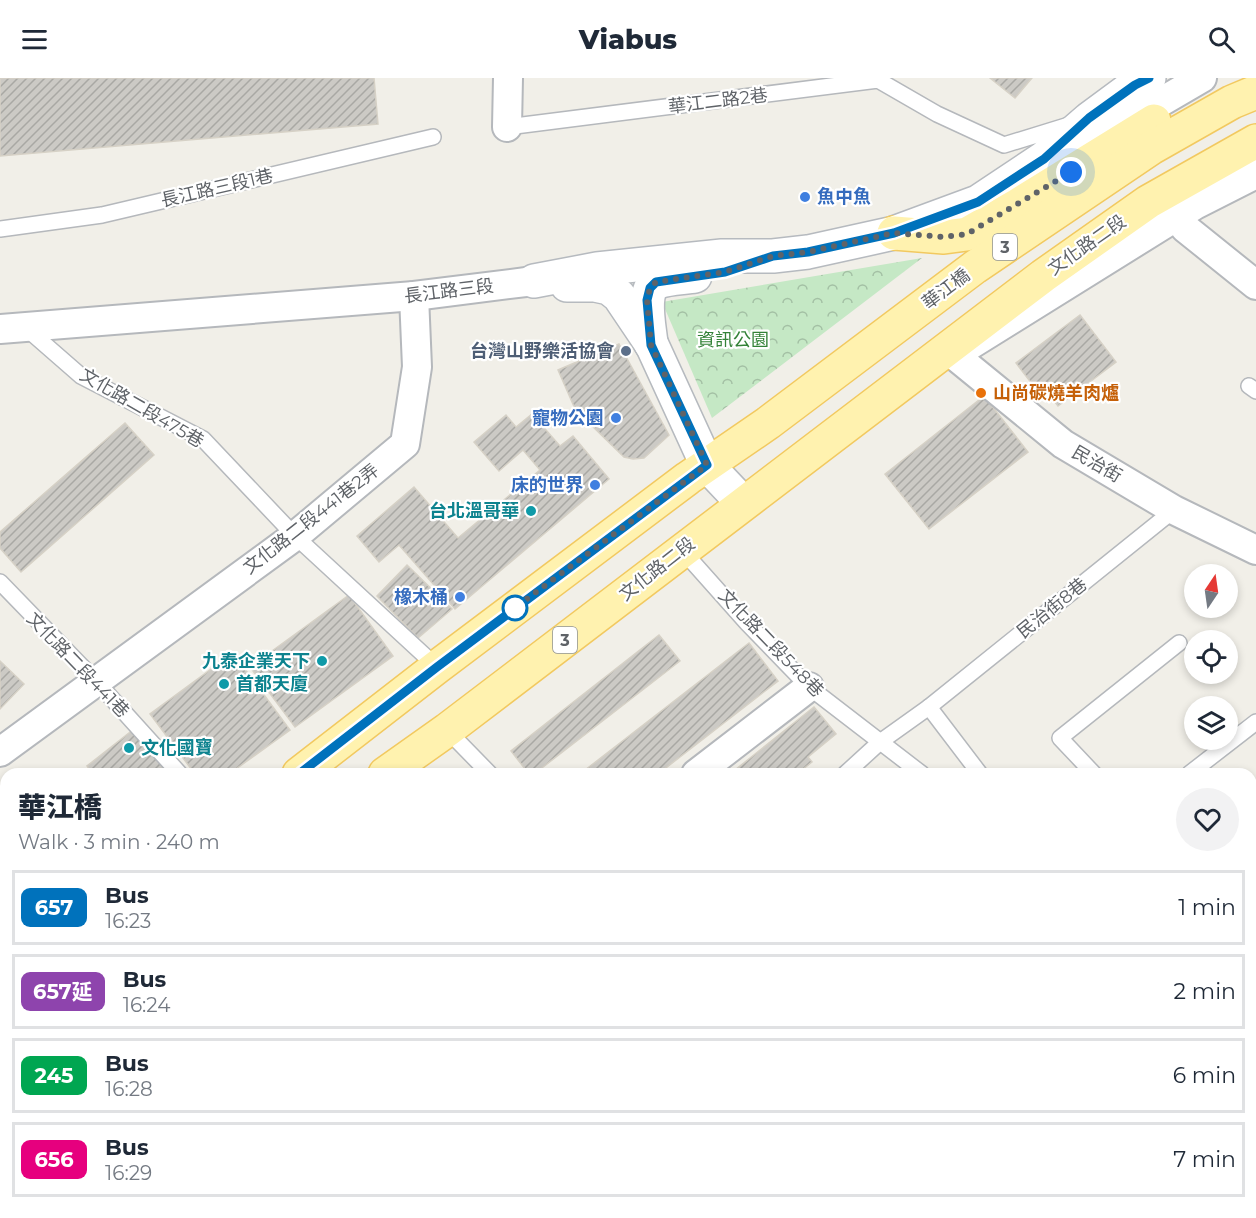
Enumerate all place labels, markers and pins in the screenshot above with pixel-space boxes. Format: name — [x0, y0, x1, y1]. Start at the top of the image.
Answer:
place label: 魚中魚 — [817, 186, 871, 208]
marker: 魚中魚 — [798, 190, 812, 204]
place label: 台灣山野樂活協會 — [470, 340, 615, 362]
marker: 台灣山野樂活協會 — [619, 344, 633, 358]
place label: 山尚碳燒羊肉爐 — [993, 382, 1119, 404]
marker: 山尚碳燒羊肉爐 — [974, 386, 988, 400]
place label: 寵物公園 — [532, 407, 604, 429]
marker: 寵物公園 — [609, 411, 623, 425]
place label: 床的世界 — [511, 474, 583, 496]
marker: 床的世界 — [588, 478, 602, 492]
place label: 台北溫哥華 — [429, 500, 519, 522]
marker: 台北溫哥華 — [524, 504, 538, 518]
place label: 橡木桶 — [394, 586, 448, 608]
marker: 橡木桶 — [453, 590, 467, 604]
unlabelled marker — [502, 595, 528, 621]
place label: 九泰企業天下 — [202, 650, 310, 672]
marker: 九泰企業天下 — [315, 654, 329, 668]
place label: 首都天廈 — [236, 673, 308, 695]
marker: 首都天廈 — [217, 677, 231, 691]
place label: 文化國寶 — [141, 737, 213, 759]
marker: 文化國寶 — [122, 741, 136, 755]

